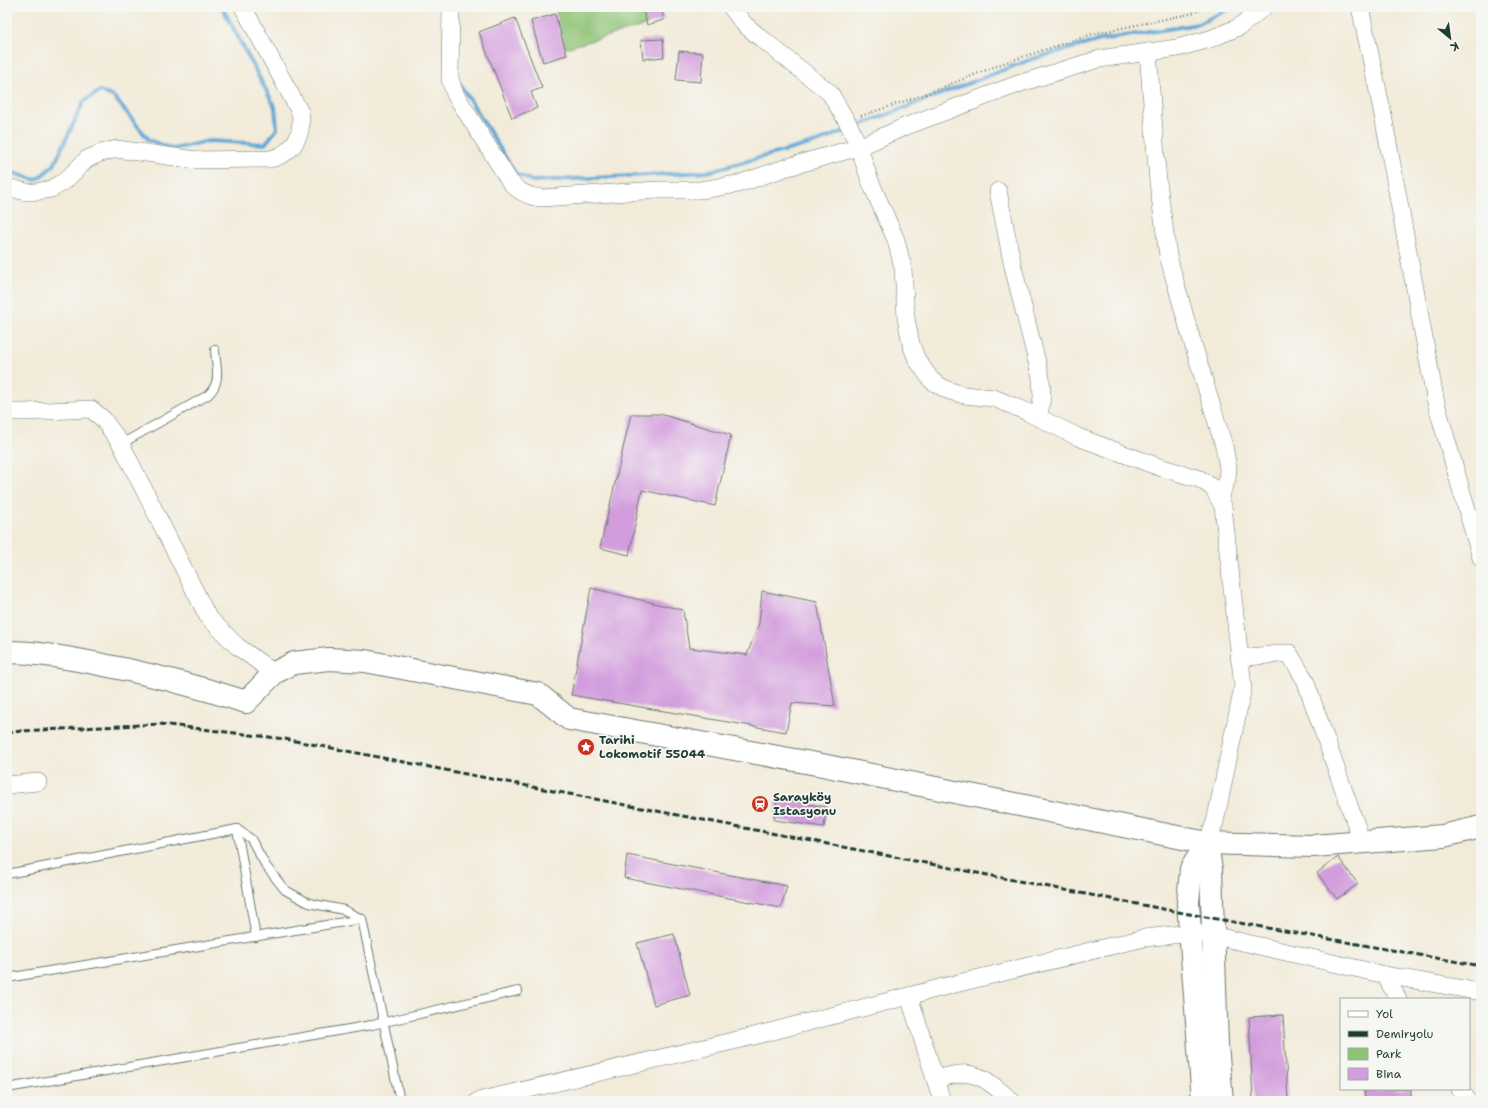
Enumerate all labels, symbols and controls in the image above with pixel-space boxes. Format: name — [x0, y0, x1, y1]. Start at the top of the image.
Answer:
north arrow — [1430, 18, 1470, 58]
text: K — [1447, 38, 1462, 55]
place label: Tarihi Lokomotif 55044 — [599, 732, 706, 762]
place icon: Tarihi Lokomotif 55044 — [576, 737, 596, 757]
place label: Sarayköy Istasyonu — [773, 789, 836, 819]
station icon: Sarayköy Istasyonu — [750, 794, 770, 814]
legend — [1340, 998, 1470, 1090]
text: Yol — [1376, 1006, 1393, 1022]
text: Demiryolu — [1376, 1026, 1434, 1042]
text: Park — [1376, 1046, 1402, 1062]
text: Bina — [1376, 1066, 1402, 1082]

